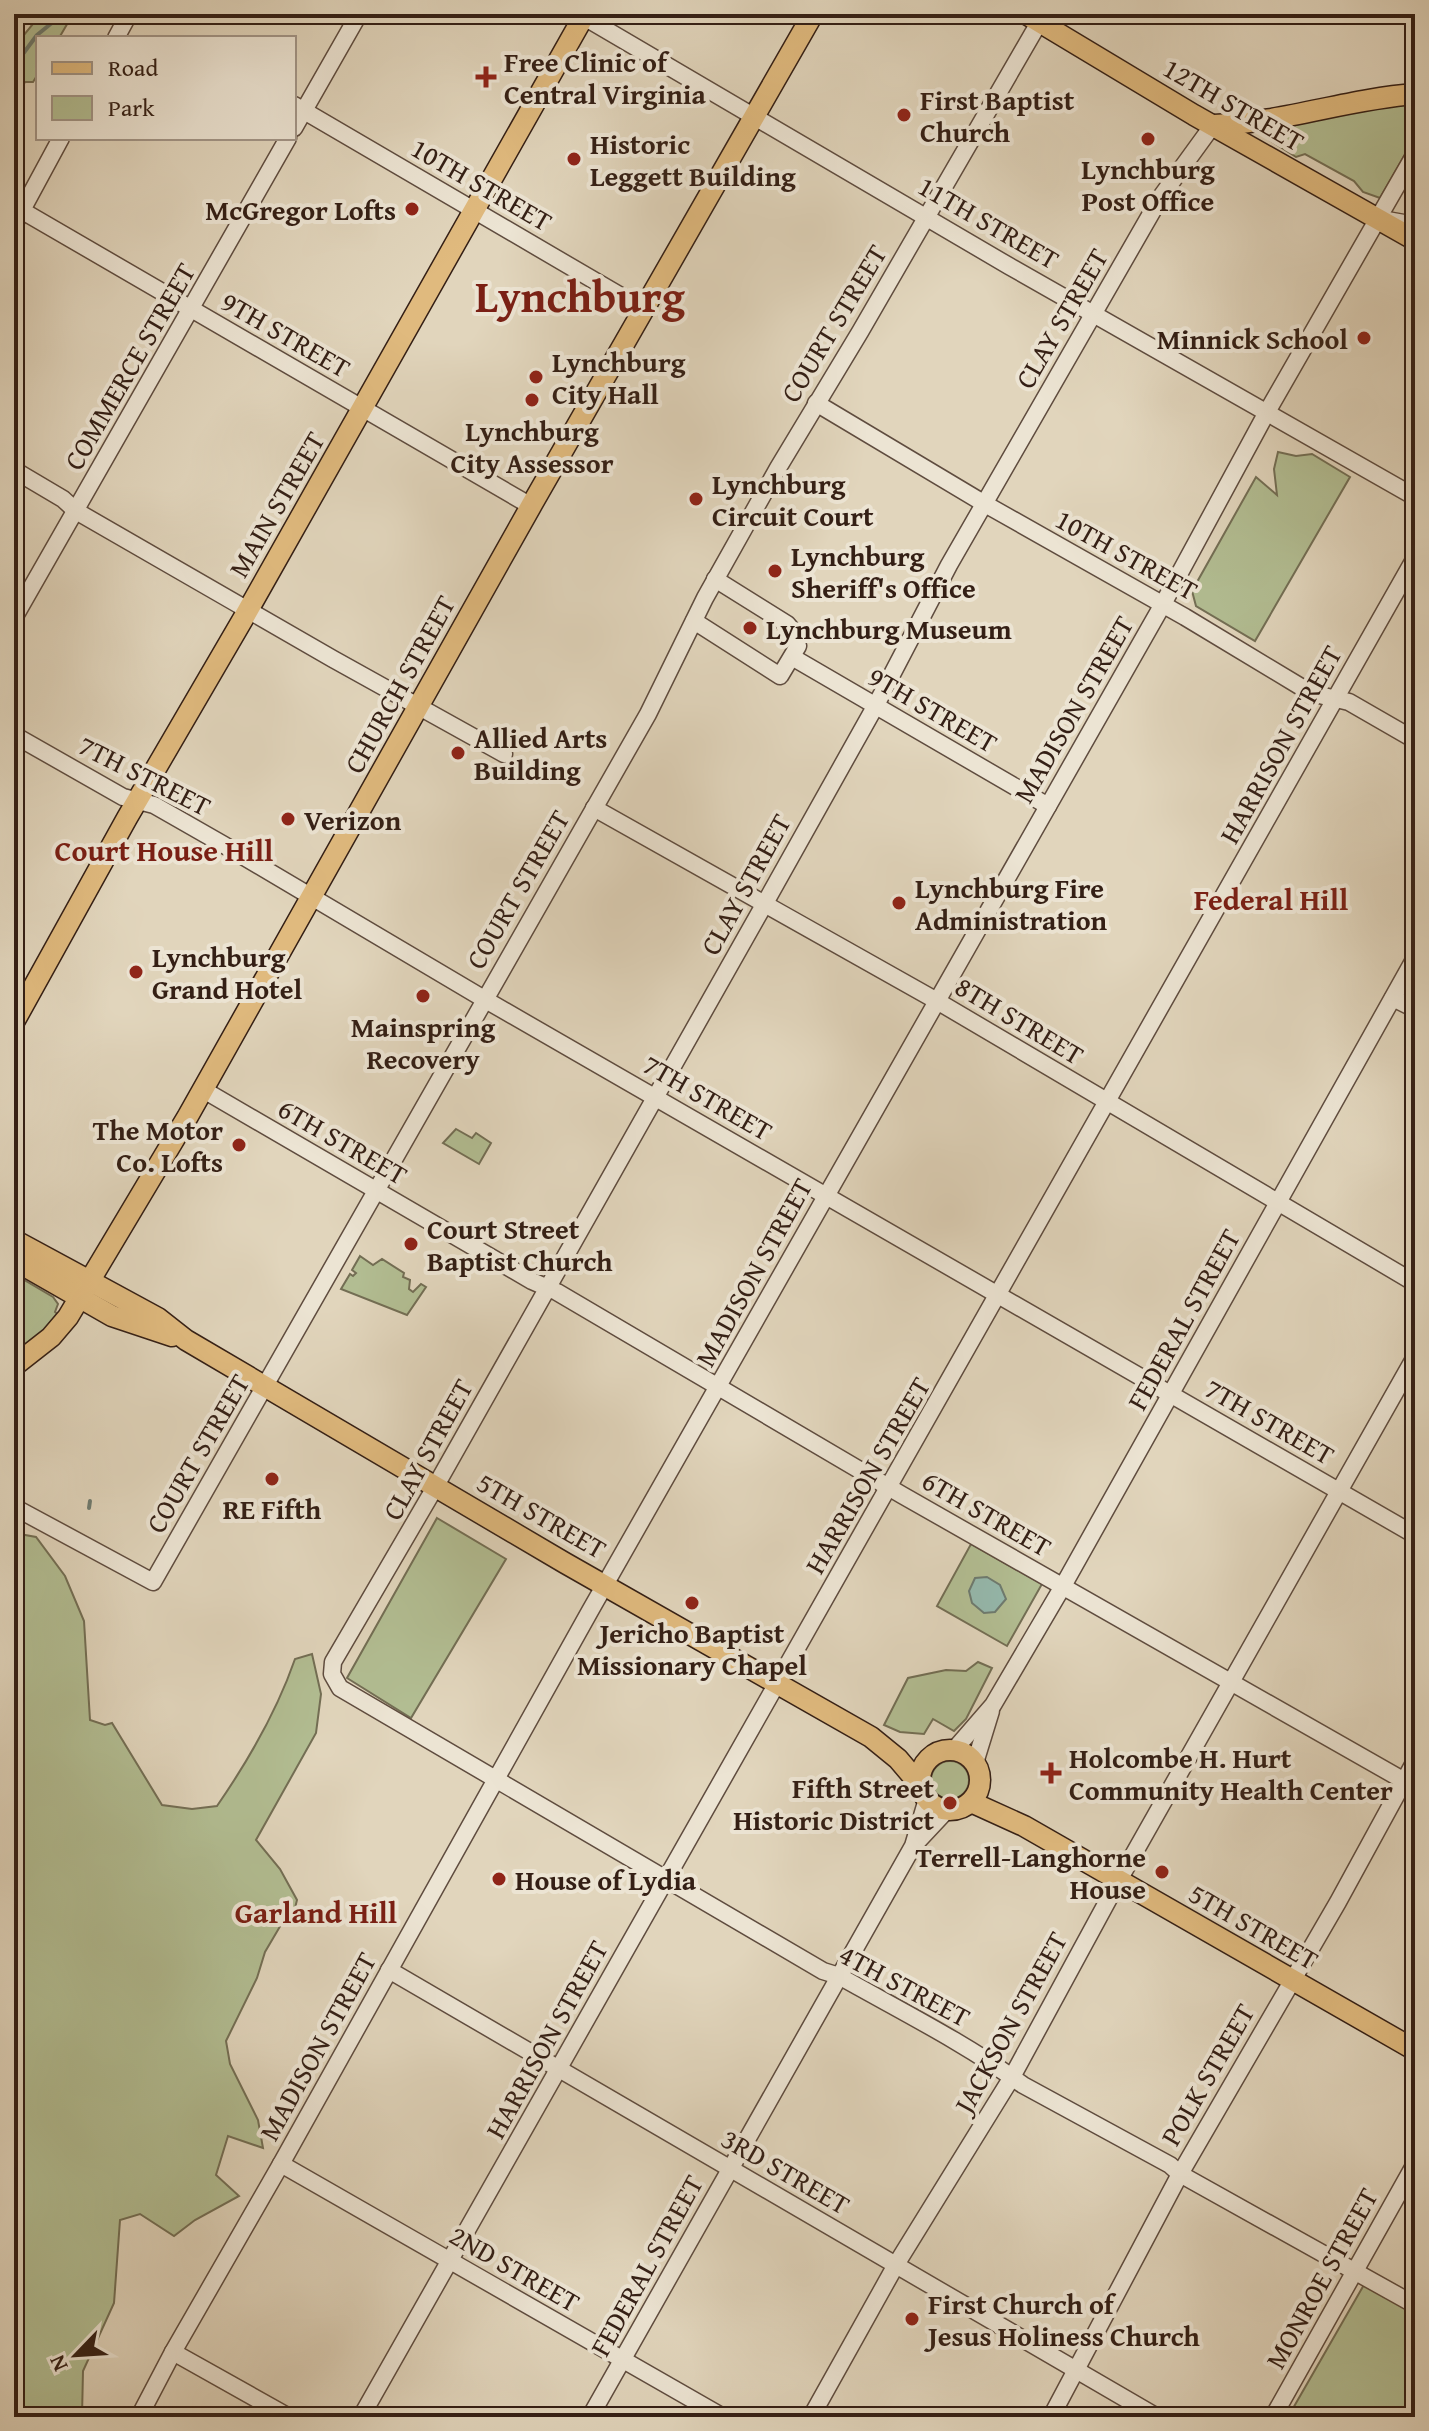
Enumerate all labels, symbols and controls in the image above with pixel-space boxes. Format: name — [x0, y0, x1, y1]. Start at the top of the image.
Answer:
legend — [36, 36, 296, 140]
place label: Free Clinic of Central Virginia — [504, 41, 706, 114]
street label: 12TH STREET — [1156, 47, 1312, 161]
text: Road — [108, 50, 158, 85]
marker: Free Clinic of Central Virginia — [475, 66, 497, 88]
place label: First Baptist Church — [920, 79, 1075, 152]
text: Park — [108, 90, 155, 125]
marker: First Baptist Church — [895, 106, 913, 124]
place label: Historic Leggett Building — [590, 123, 796, 196]
street label: 10TH STREET — [404, 127, 560, 241]
marker: Lynchburg Post Office — [1139, 130, 1157, 148]
place label: Lynchburg Post Office — [1081, 148, 1215, 221]
marker: Historic Leggett Building — [565, 150, 583, 168]
street label: 11TH STREET — [911, 165, 1067, 279]
place label: McGregor Lofts — [205, 189, 396, 230]
marker: McGregor Lofts — [403, 200, 421, 218]
street label: COURT STREET — [770, 236, 896, 410]
street label: CLAY STREET — [1004, 240, 1118, 396]
street label: COMMERCE STREET — [53, 254, 205, 477]
district label: Lynchburg — [475, 264, 686, 328]
street label: 9TH STREET — [214, 280, 359, 388]
place label: Minnick School — [1157, 318, 1348, 359]
marker: Minnick School — [1355, 329, 1373, 347]
place label: Lynchburg City Hall — [552, 341, 686, 414]
marker: Lynchburg City Hall — [527, 368, 545, 386]
marker: Lynchburg City Assessor — [523, 391, 541, 409]
place label: Lynchburg City Assessor — [450, 410, 614, 483]
street label: MAIN STREET — [218, 423, 335, 585]
place label: Lynchburg Circuit Court — [712, 463, 874, 536]
marker: Lynchburg Circuit Court — [687, 490, 705, 508]
street label: 10TH STREET — [1048, 498, 1206, 610]
place label: Lynchburg Sheriff's Office — [791, 535, 976, 608]
marker: Lynchburg Sheriff's Office — [766, 562, 784, 580]
street label: CHURCH STREET — [333, 587, 465, 780]
street label: MADISON STREET — [1003, 607, 1143, 810]
place label: Lynchburg Museum — [766, 608, 1012, 649]
marker: Lynchburg Museum — [741, 619, 759, 637]
street label: HARRISON STREET — [1208, 637, 1352, 851]
street label: 9TH STREET — [861, 655, 1006, 763]
place label: Allied Arts Building — [474, 717, 607, 790]
street label: 7TH STREET — [72, 724, 218, 826]
marker: Allied Arts Building — [449, 744, 467, 762]
place label: Verizon — [304, 799, 402, 840]
street label: COURT STREET — [455, 802, 579, 976]
street label: CLAY STREET — [689, 806, 801, 962]
marker: Verizon — [279, 810, 297, 828]
district label: Court House Hill — [55, 828, 273, 872]
place label: Lynchburg Fire Administration — [915, 867, 1108, 940]
district label: Federal Hill — [1194, 877, 1348, 921]
marker: Lynchburg Fire Administration — [890, 894, 908, 912]
place label: Lynchburg Grand Hotel — [152, 936, 302, 1009]
marker: Lynchburg Grand Hotel — [127, 963, 145, 981]
street label: 8TH STREET — [948, 965, 1092, 1075]
marker: Mainspring Recovery — [414, 987, 432, 1005]
place label: Mainspring Recovery — [351, 1006, 495, 1079]
street label: 7TH STREET — [636, 1043, 781, 1151]
street label: 6TH STREET — [271, 1087, 416, 1195]
place label: The Motor Co. Lofts — [93, 1109, 223, 1182]
marker: The Motor Co. Lofts — [230, 1136, 248, 1154]
street label: MADISON STREET — [684, 1170, 822, 1374]
place label: Court Street Baptist Church — [427, 1208, 613, 1281]
street label: FEDERAL STREET — [1116, 1221, 1250, 1417]
marker: Court Street Baptist Church — [402, 1235, 420, 1253]
street label: COURT STREET — [135, 1366, 259, 1540]
street label: 7TH STREET — [1198, 1367, 1343, 1475]
street label: HARRISON STREET — [794, 1369, 940, 1581]
street label: CLAY STREET — [371, 1371, 483, 1527]
street label: 6TH STREET — [915, 1459, 1060, 1567]
street label: 5TH STREET — [470, 1461, 615, 1569]
marker: RE Fifth — [263, 1470, 281, 1488]
place label: RE Fifth — [223, 1488, 322, 1529]
marker: Jericho Baptist Missionary Chapel — [683, 1594, 701, 1612]
place label: Jericho Baptist Missionary Chapel — [577, 1612, 807, 1685]
place label: Holcombe H. Hurt Community Health Center — [1069, 1737, 1393, 1810]
marker: Holcombe H. Hurt Community Health Center — [1040, 1762, 1062, 1784]
place label: Fifth Street Historic District — [733, 1767, 934, 1840]
marker: Fifth Street Historic District — [941, 1794, 959, 1812]
place label: Terrell-Langhorne House — [915, 1836, 1146, 1909]
place label: House of Lydia — [515, 1859, 697, 1900]
marker: Terrell-Langhorne House — [1153, 1863, 1171, 1881]
marker: House of Lydia — [490, 1870, 508, 1888]
street label: 5TH STREET — [1182, 1872, 1327, 1980]
district label: Garland Hill — [235, 1890, 397, 1934]
street label: JACKSON STREET — [942, 1924, 1077, 2123]
street label: HARRISON STREET — [474, 1932, 618, 2146]
street label: 4TH STREET — [832, 1933, 978, 2037]
street label: MADISON STREET — [248, 1944, 386, 2148]
street label: POLK STREET — [1150, 1995, 1264, 2153]
street label: 3RD STREET — [714, 2118, 858, 2224]
street label: FEDERAL STREET — [579, 2167, 713, 2363]
street label: MONROE STREET — [1254, 2180, 1388, 2376]
street label: 2ND STREET — [442, 2214, 588, 2322]
place label: First Church of Jesus Holiness Church — [924, 2283, 1200, 2356]
marker: First Church of Jesus Holiness Church — [903, 2310, 921, 2328]
north arrow — [36, 2315, 116, 2395]
text: N — [40, 2350, 75, 2377]

